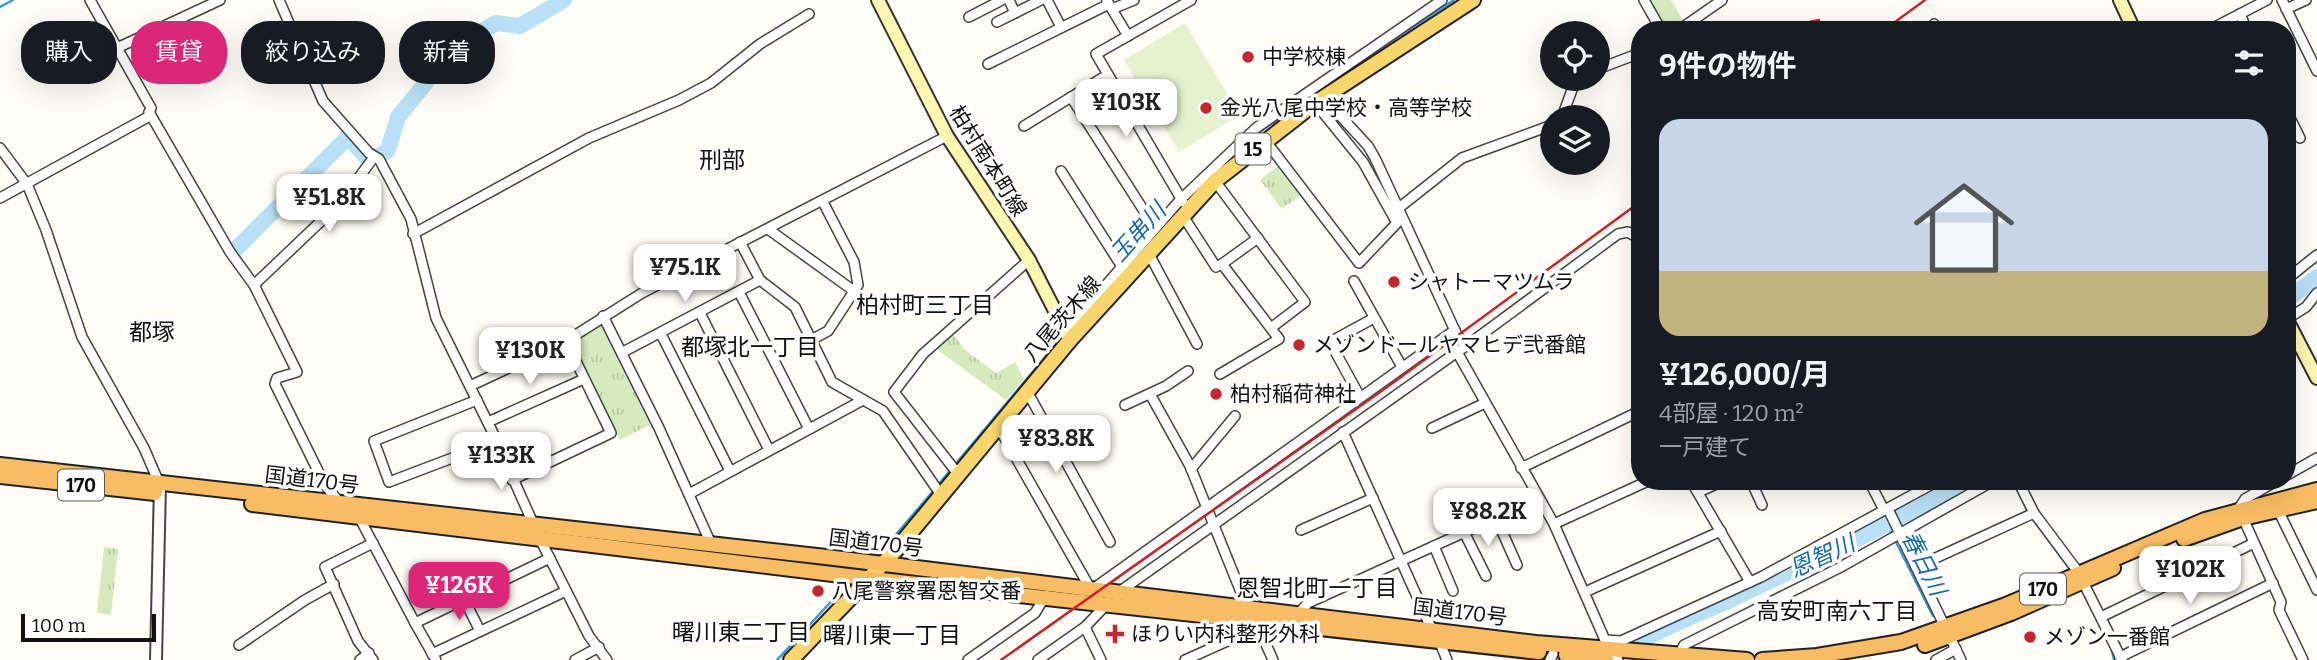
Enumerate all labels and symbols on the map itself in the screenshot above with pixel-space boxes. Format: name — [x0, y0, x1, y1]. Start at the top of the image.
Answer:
place label: 中学校棟 — [1262, 44, 1346, 70]
marker: 中学校棟 — [1240, 49, 1256, 65]
pin: ¥103K — [1077, 80, 1175, 139]
place label: 金光八尾中学校・高等学校 — [1220, 95, 1472, 121]
marker: 金光八尾中学校・高等学校 — [1198, 100, 1214, 116]
street label: 柏村南本町線 — [944, 101, 1032, 221]
road number: 15 — [1236, 134, 1270, 164]
district label: 刑部 — [699, 146, 745, 174]
pin: ¥51.8K — [272, 174, 386, 234]
water label: 玉串川 — [1105, 195, 1173, 267]
pin: ¥75.1K — [628, 244, 742, 304]
place label: シャトーマツムラ — [1408, 269, 1575, 295]
street label: 八尾茨木線 — [1018, 271, 1106, 367]
marker: シャトーマツムラ — [1386, 274, 1402, 290]
district label: 柏村町三丁目 — [856, 291, 994, 319]
district label: 都塚 — [129, 318, 175, 346]
pin: ¥130K — [481, 328, 579, 387]
place label: メゾンドールヤマヒデ弐番館 — [1313, 332, 1586, 358]
district label: 都塚北一丁目 — [681, 333, 819, 361]
marker: メゾンドールヤマヒデ弐番館 — [1291, 337, 1307, 353]
place label: 柏村稲荷神社 — [1230, 381, 1356, 407]
marker: 柏村稲荷神社 — [1208, 386, 1224, 402]
pin: ¥83.8K — [999, 416, 1113, 475]
pin: ¥133K — [452, 433, 550, 492]
street label: 国道170号 — [263, 461, 361, 499]
road number: 170 — [58, 470, 104, 500]
pin: ¥88.2K — [1431, 489, 1545, 548]
street label: 国道170号 — [827, 524, 925, 562]
water label: 春日川 — [1896, 526, 1953, 603]
water label: 恩智川 — [1785, 527, 1862, 583]
pin: ¥102K — [2141, 546, 2239, 606]
pin: ¥126K — [410, 562, 508, 622]
district label: 恩智北町一丁目 — [1237, 574, 1398, 602]
road number: 170 — [2020, 574, 2066, 604]
place label: 八尾警察署恩智交番 — [832, 578, 1021, 604]
marker: 八尾警察署恩智交番 — [810, 583, 826, 599]
street label: 国道170号 — [1411, 593, 1509, 631]
district label: 高安町南六丁目 — [1757, 597, 1918, 625]
scale bar — [21, 611, 156, 643]
district label: 曙川東二丁目 — [672, 618, 810, 646]
district label: 曙川東一丁目 — [823, 621, 961, 649]
place label: ほりい内科整形外科 — [1131, 621, 1320, 647]
marker: ほりい内科整形外科 — [1105, 624, 1125, 644]
place label: メゾン一番館 — [2044, 624, 2170, 650]
marker: メゾン一番館 — [2022, 629, 2038, 645]

